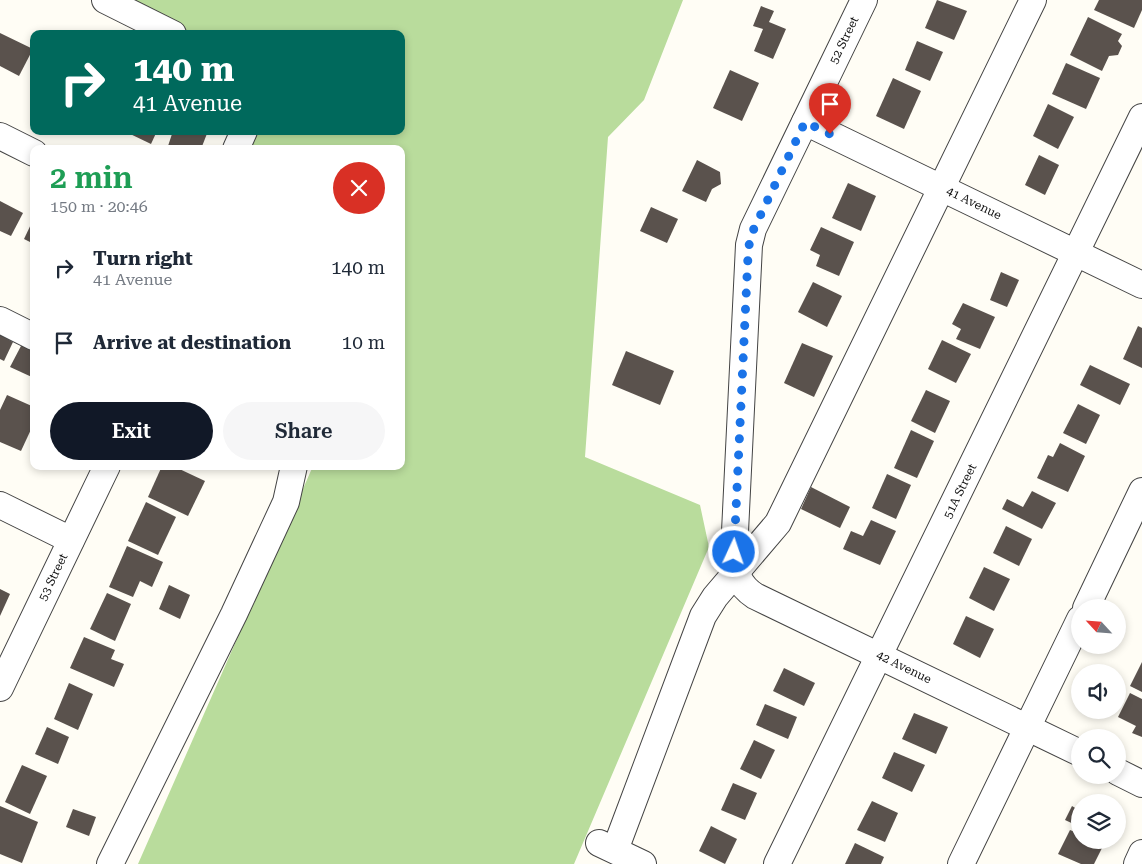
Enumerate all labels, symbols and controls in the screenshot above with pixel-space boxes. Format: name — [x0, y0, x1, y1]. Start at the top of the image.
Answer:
street label: 52 Street — [827, 14, 862, 66]
text: 140 m — [133, 49, 234, 90]
icon: right — [50, 50, 115, 115]
pin — [809, 83, 851, 134]
icon: arrive — [816, 90, 844, 118]
text: 41 Avenue — [133, 91, 242, 116]
text: 2 min — [50, 160, 133, 195]
button: close — [333, 162, 385, 214]
street label: 41 Avenue — [944, 184, 1004, 223]
text: 150 m · 20:46 — [50, 197, 148, 216]
text: Turn right — [93, 247, 193, 270]
icon: right — [50, 254, 78, 282]
text: 140 m — [331, 256, 385, 279]
text: 41 Avenue — [93, 270, 172, 289]
icon: arrive — [50, 329, 78, 357]
text: Arrive at destination — [93, 331, 291, 354]
text: 10 m — [342, 331, 385, 354]
button: Exit — [50, 402, 213, 460]
button: Share — [223, 402, 385, 460]
street label: 51A Street — [941, 461, 980, 521]
position arrow — [707, 525, 759, 577]
street label: 53 Street — [36, 551, 71, 603]
north arrow — [1071, 599, 1126, 654]
map controls — [1071, 599, 1126, 849]
street label: 42 Avenue — [874, 648, 934, 687]
button: sound — [1071, 664, 1126, 719]
button: search — [1071, 729, 1126, 784]
button: layers — [1071, 794, 1126, 849]

